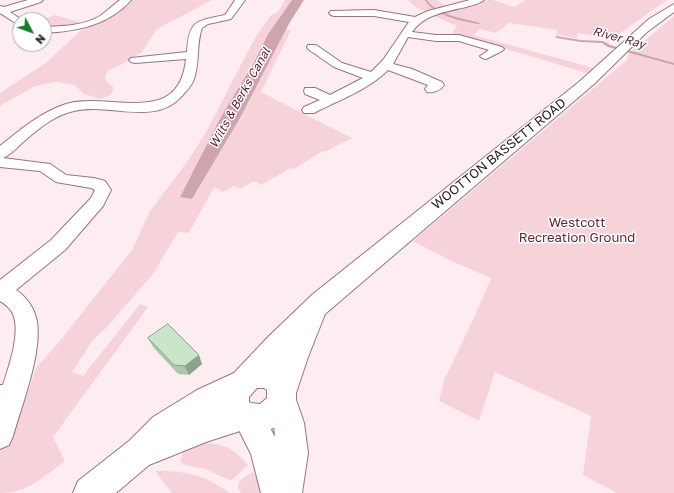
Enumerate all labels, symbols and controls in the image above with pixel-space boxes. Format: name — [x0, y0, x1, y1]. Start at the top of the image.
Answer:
north arrow — [12, 12, 52, 52]
water label: River Ray — [591, 24, 647, 52]
text: N — [33, 32, 48, 47]
water label: Wilts & Berks Canal — [206, 45, 274, 151]
street label: WOOTTON BASSETT ROAD — [429, 95, 569, 213]
park label: Westcott Recreation Ground — [519, 215, 635, 246]

